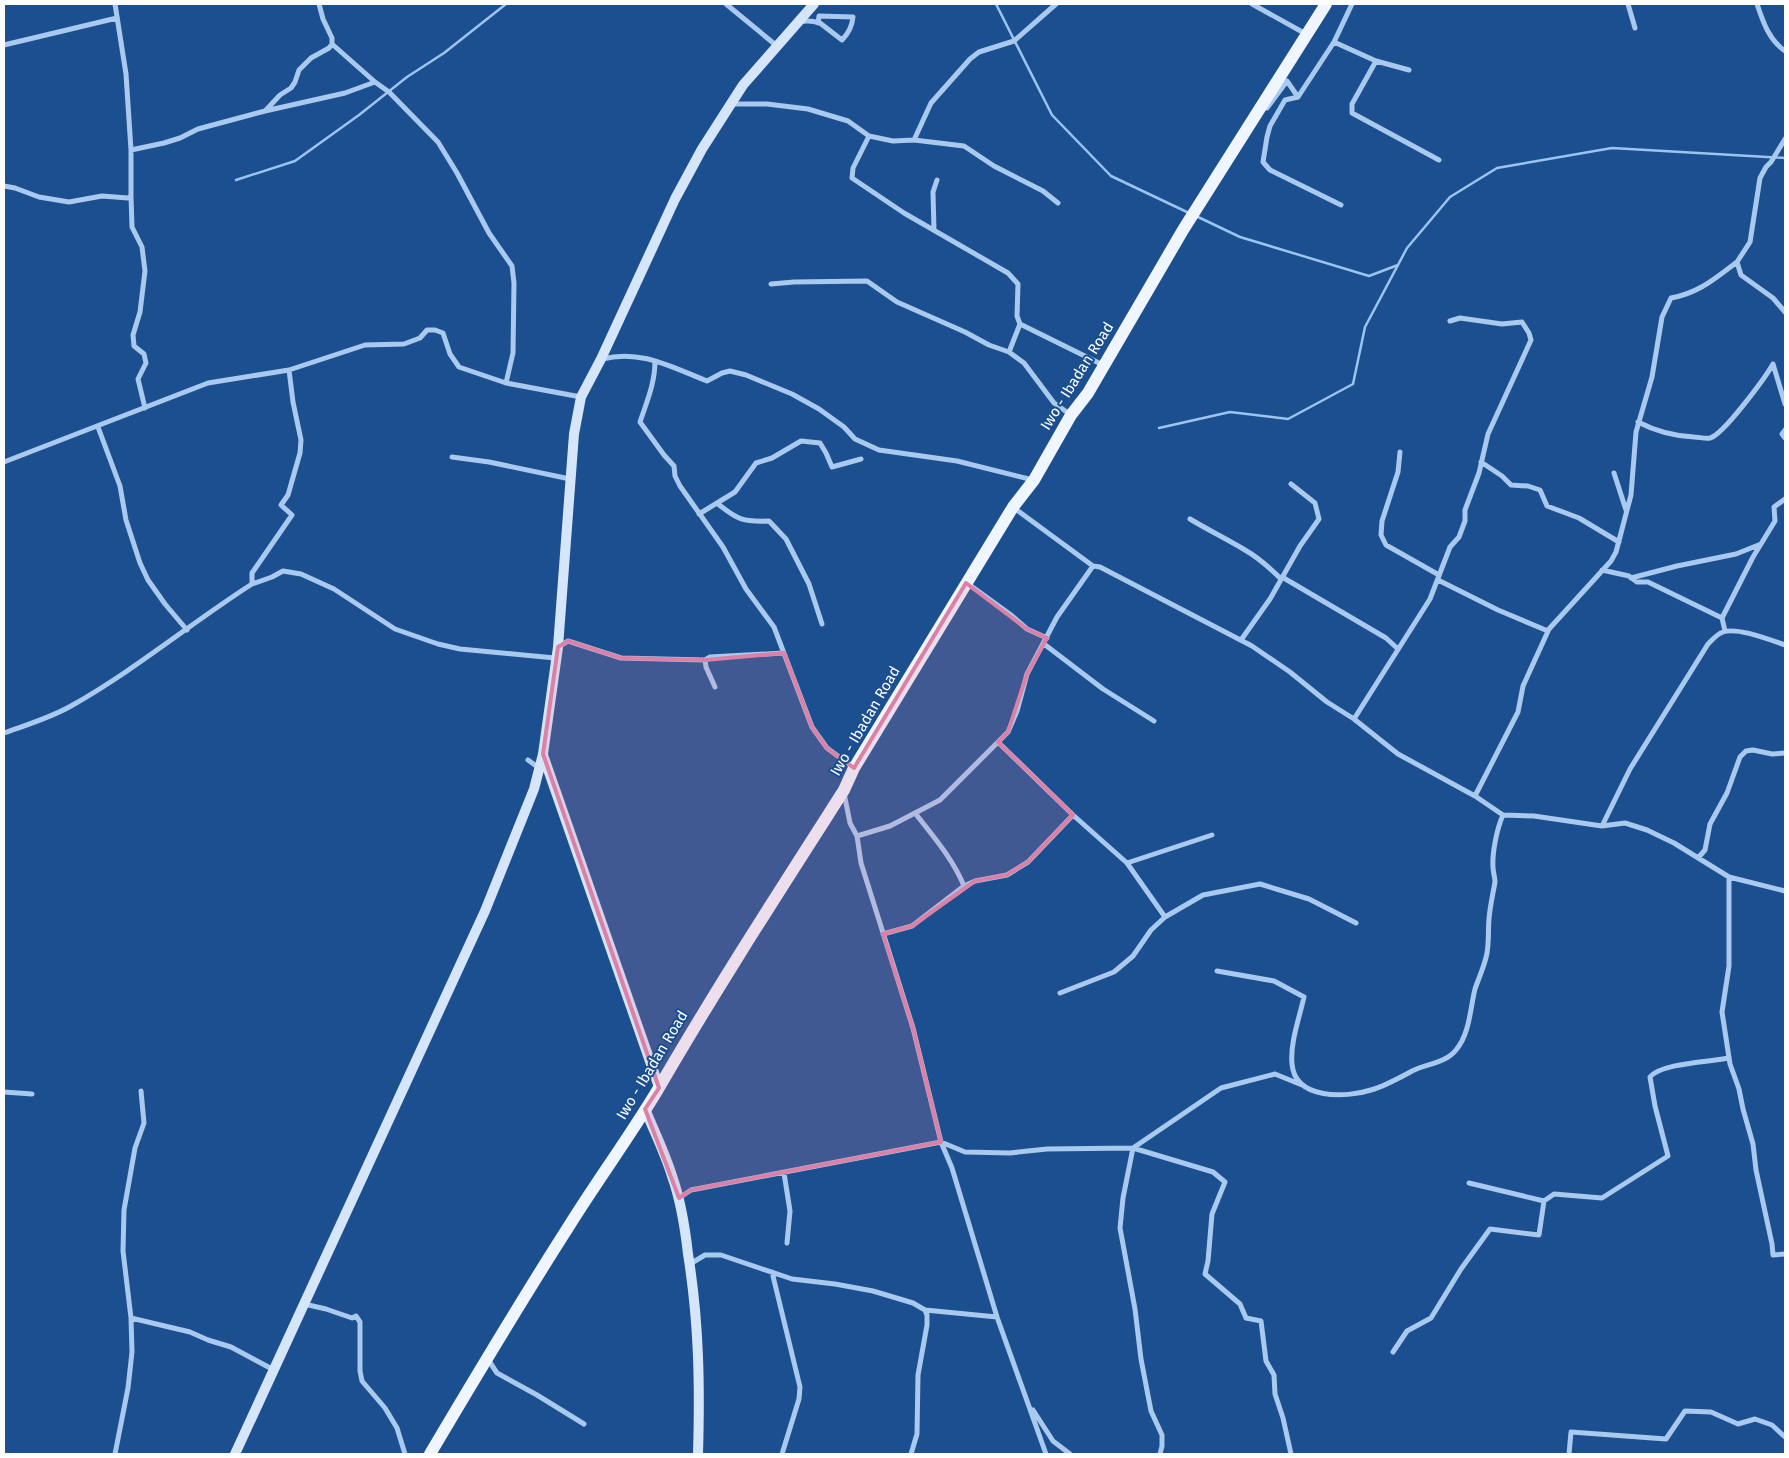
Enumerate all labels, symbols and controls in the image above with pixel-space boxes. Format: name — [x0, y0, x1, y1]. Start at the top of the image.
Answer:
street label: Iwo - Ibadan Road — [1037, 319, 1117, 433]
street label: Iwo - Ibadan Road — [826, 663, 904, 779]
street label: Iwo - Ibadan Road — [612, 1007, 692, 1123]

